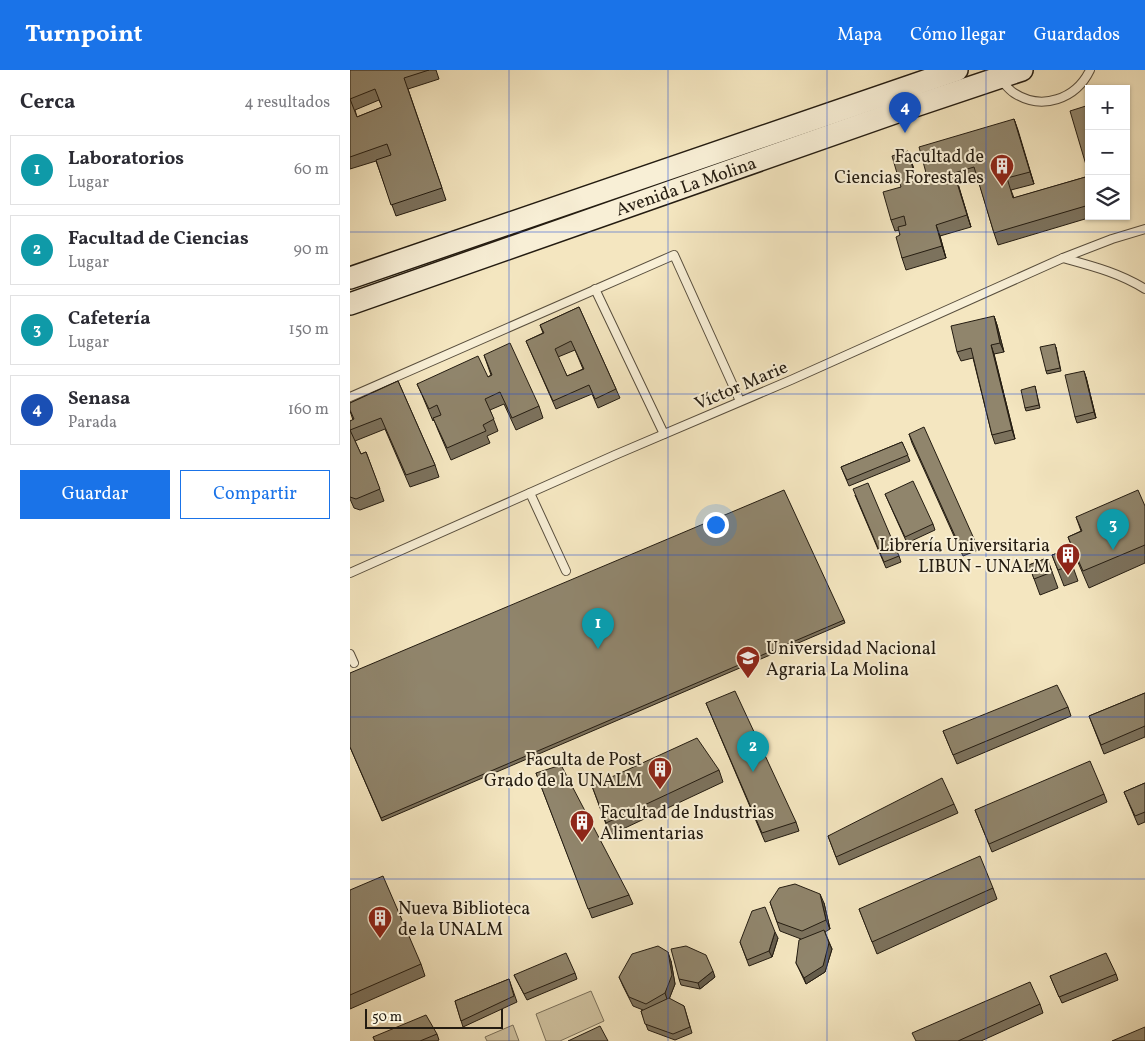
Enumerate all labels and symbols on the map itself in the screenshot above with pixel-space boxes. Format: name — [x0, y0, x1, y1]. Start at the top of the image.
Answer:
pin: 4 — [889, 92, 921, 133]
place label: Facultad de Ciencias Forestales — [834, 145, 984, 191]
street label: Avenida La Molina — [613, 152, 760, 223]
building icon: Facultad de Ciencias Forestales — [989, 153, 1015, 187]
street label: Víctor Marie — [691, 356, 792, 417]
pin: 3 — [1097, 509, 1129, 550]
your location — [703, 512, 729, 538]
place label: Librería Universitaria LIBUN - UNALM — [879, 534, 1050, 580]
building icon: Librería Universitaria LIBUN - UNALM — [1055, 542, 1081, 576]
pin: 1 — [582, 608, 614, 649]
place label: Universidad Nacional Agraria La Molina — [766, 637, 936, 683]
school or university icon: Universidad Nacional Agraria La Molina — [735, 645, 761, 679]
pin: 2 — [737, 731, 769, 772]
place label: Faculta de Post Grado de la UNALM — [484, 748, 642, 794]
building icon: Faculta de Post Grado de la UNALM — [647, 756, 673, 790]
place label: Facultad de Industrias Alimentarias — [600, 801, 774, 847]
building icon: Facultad de Industrias Alimentarias — [569, 809, 595, 843]
place label: Nueva Biblioteca de la UNALM — [398, 897, 530, 943]
building icon: Nueva Biblioteca de la UNALM — [367, 905, 393, 939]
scale bar — [365, 1006, 502, 1029]

